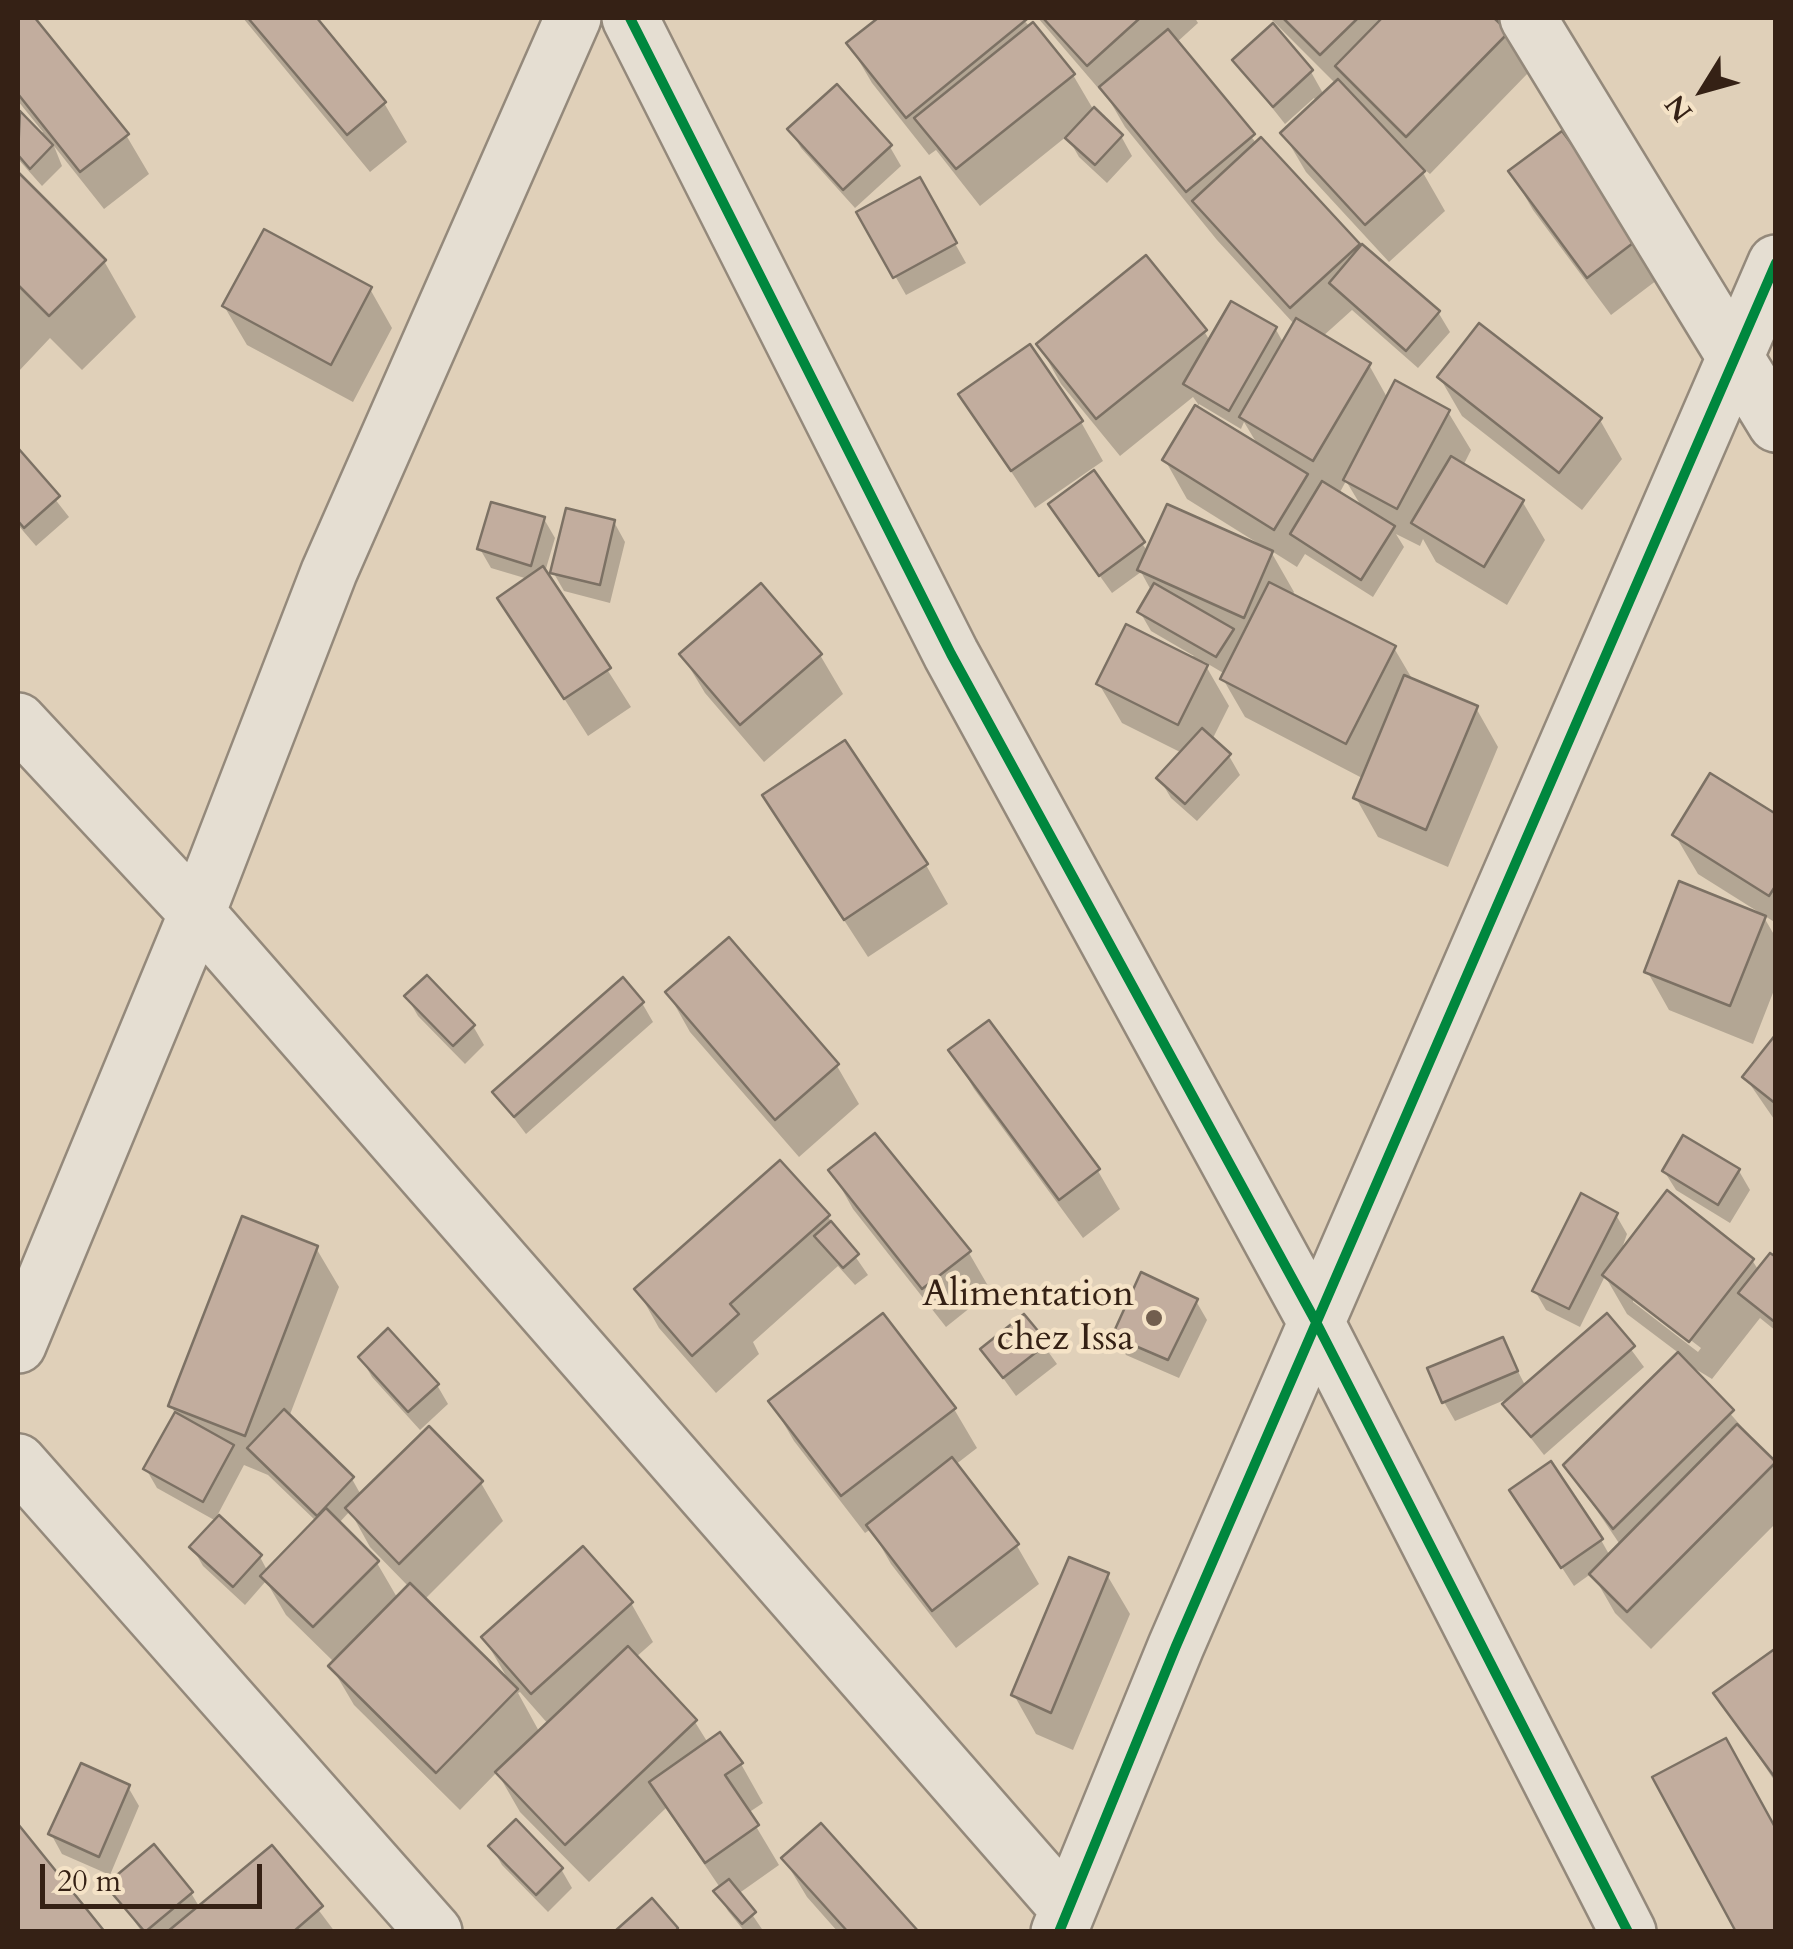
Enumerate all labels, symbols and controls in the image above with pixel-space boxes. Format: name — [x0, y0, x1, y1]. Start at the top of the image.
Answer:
north arrow — [1653, 40, 1753, 140]
text: N — [1657, 87, 1702, 129]
place label: Alimentation chez Issa — [922, 1273, 1134, 1362]
marker: Alimentation chez Issa — [1143, 1307, 1165, 1329]
scale bar — [45, 1844, 268, 1906]
text: 20 m — [57, 1861, 121, 1902]

